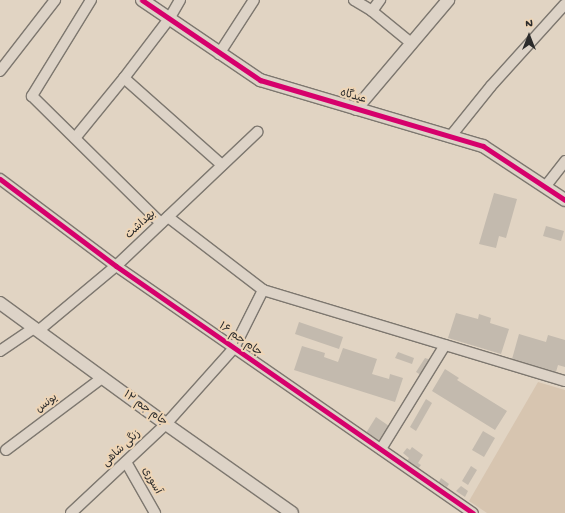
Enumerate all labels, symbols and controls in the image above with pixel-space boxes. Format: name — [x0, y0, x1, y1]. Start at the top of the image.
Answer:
north arrow — [509, 16, 549, 56]
text: N — [525, 18, 533, 30]
street label: عیدگاه — [338, 87, 368, 107]
street label: بهداشت — [123, 208, 159, 242]
street label: جام جم ۱۶ — [216, 320, 264, 360]
street label: جام جم ۱۲ — [120, 389, 170, 429]
street label: یونس — [33, 391, 61, 417]
street label: زنگی شاهی — [100, 428, 144, 470]
street label: آسوری — [138, 465, 164, 497]

